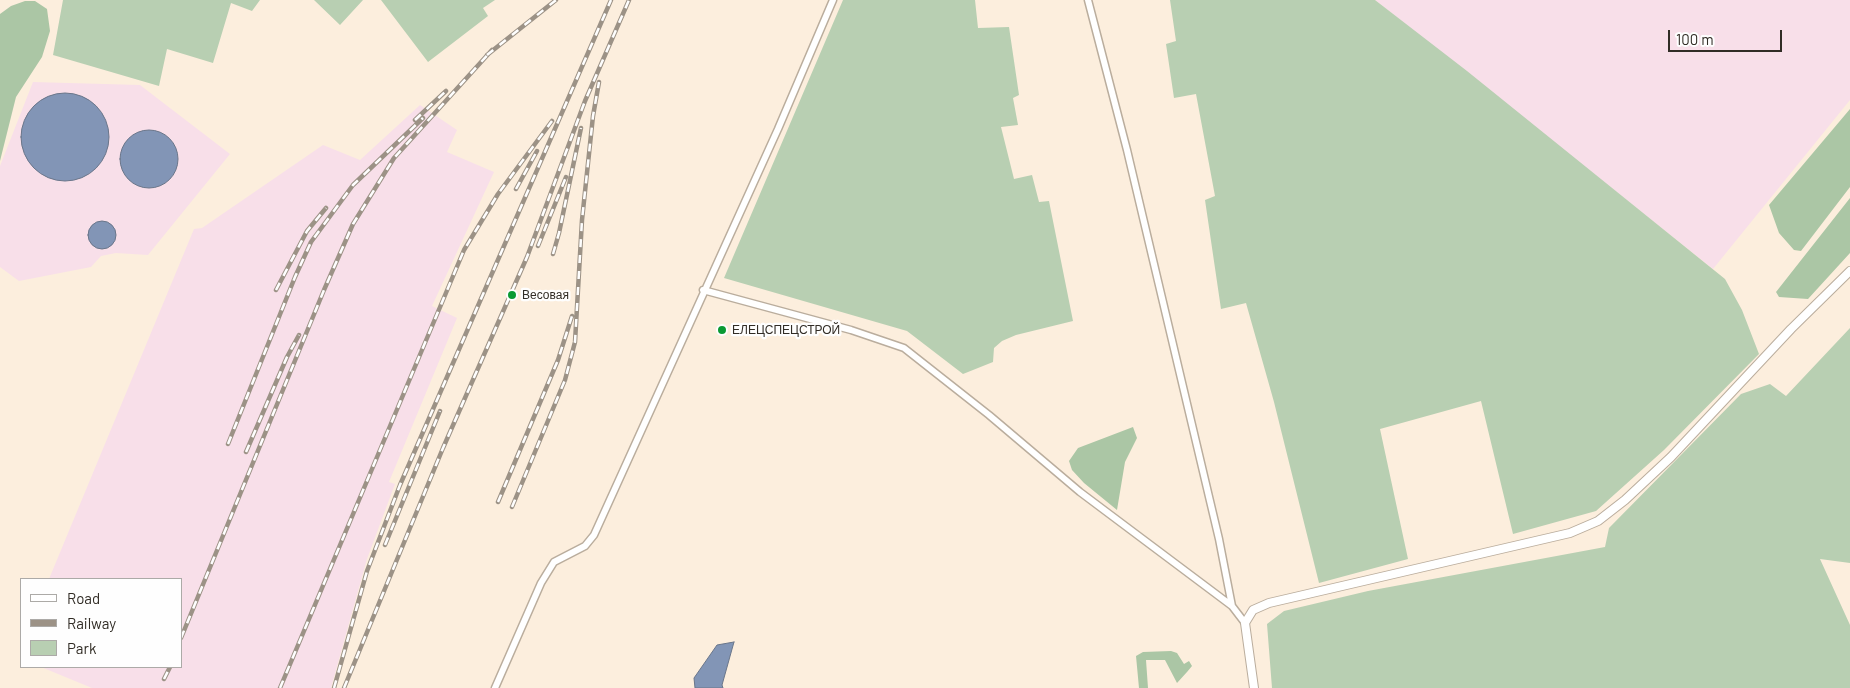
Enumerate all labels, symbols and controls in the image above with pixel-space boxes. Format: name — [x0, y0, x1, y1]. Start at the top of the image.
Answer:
scale bar — [1670, 20, 1784, 52]
text: 100 m — [1676, 30, 1714, 48]
place label: Весовая — [522, 288, 569, 302]
marker: Весовая — [506, 289, 518, 301]
place label: ЕЛЕЦСПЕЦСТРОЙ — [732, 323, 840, 337]
marker: ЕЛЕЦСПЕЦСТРОЙ — [716, 324, 728, 336]
legend — [20, 578, 182, 668]
text: Road — [67, 589, 100, 607]
text: Railway — [67, 614, 116, 632]
text: Park — [67, 639, 96, 657]

